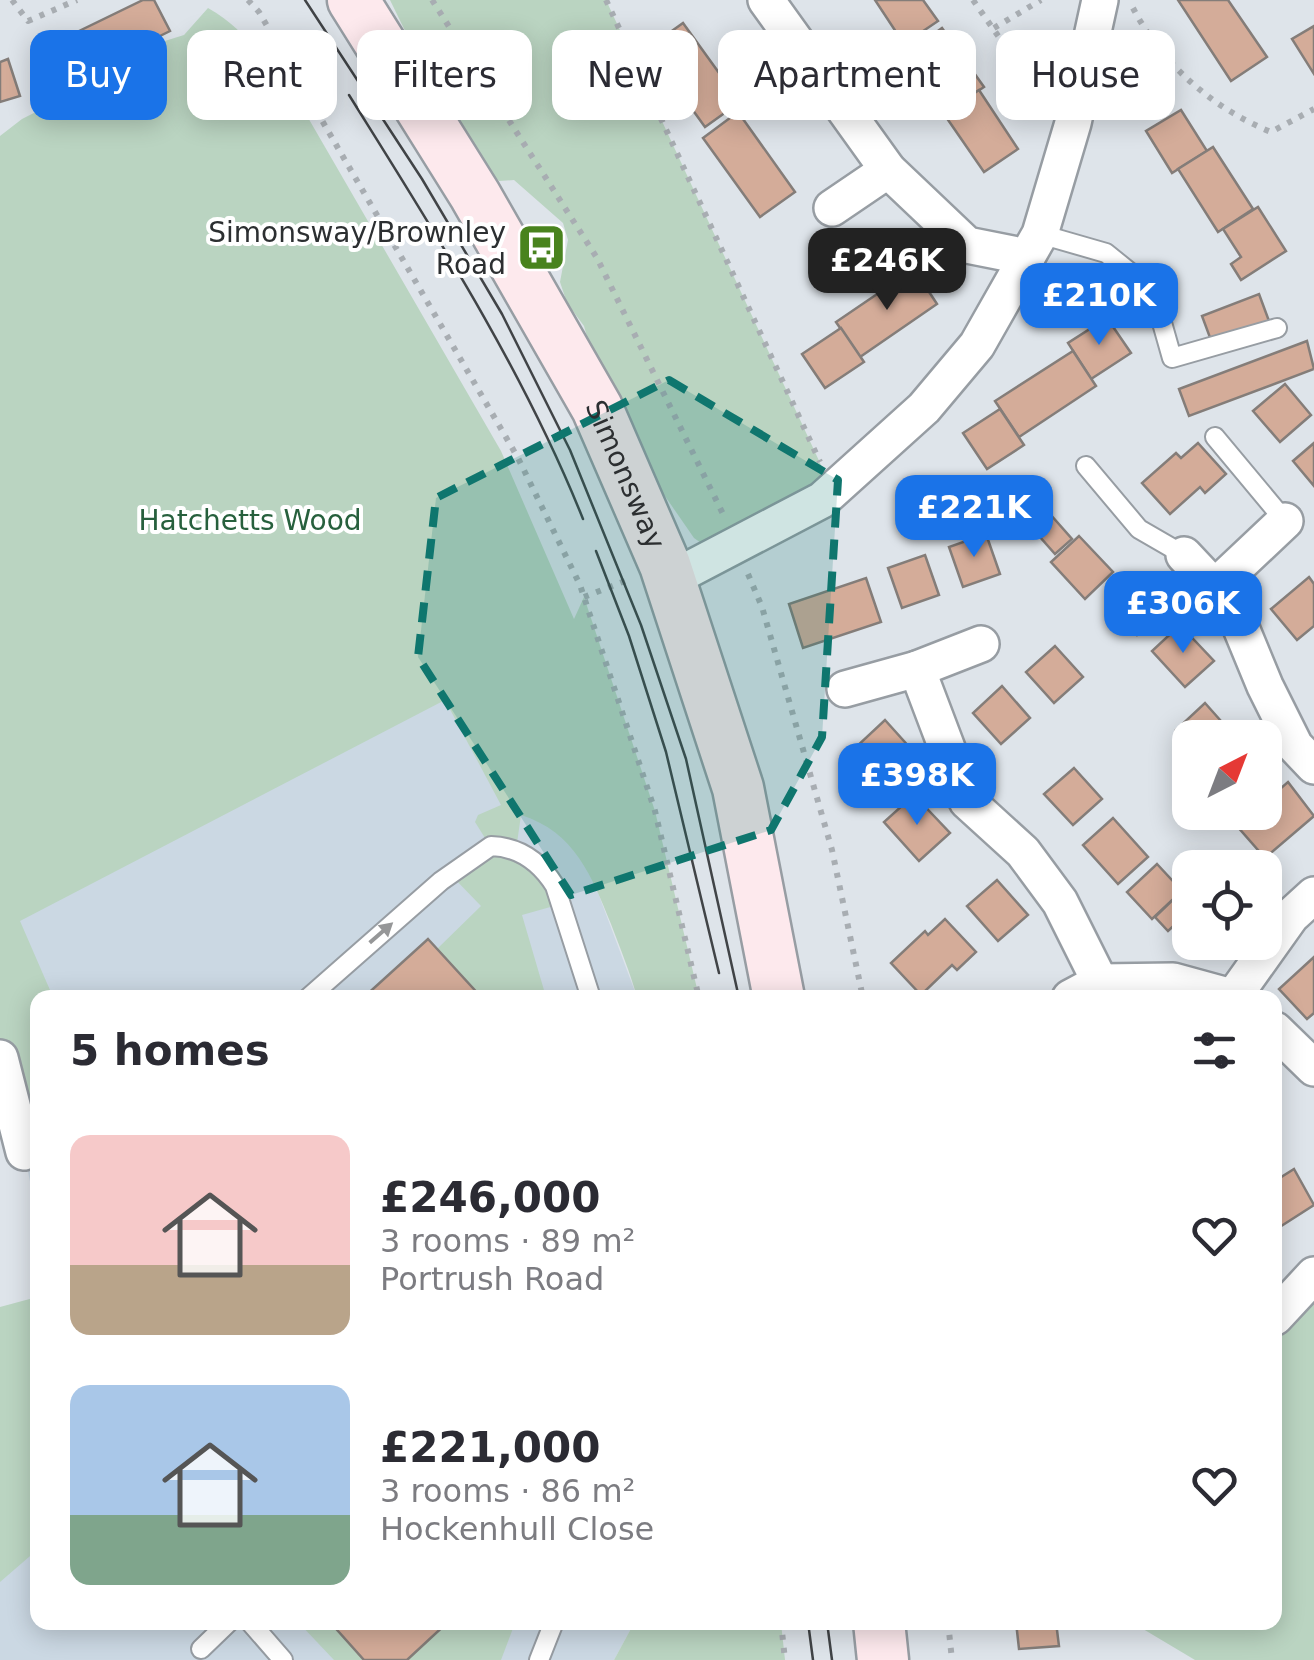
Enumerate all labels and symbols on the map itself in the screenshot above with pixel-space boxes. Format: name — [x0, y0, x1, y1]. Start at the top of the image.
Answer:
place label: Simonsway/Brownley Road — [208, 216, 506, 281]
bus stop icon: Simonsway/Brownley Road — [515, 222, 567, 274]
pin: £246K — [817, 228, 957, 313]
pin: £210K — [1029, 263, 1169, 348]
street label: Simonsway — [579, 395, 673, 554]
pin: £221K — [904, 475, 1044, 560]
park label: Hatchetts Wood — [138, 504, 362, 537]
pin: £306K — [1113, 571, 1253, 656]
north arrow — [1172, 720, 1282, 830]
pin: £398K — [847, 743, 987, 828]
one-way arrow — [368, 923, 393, 945]

